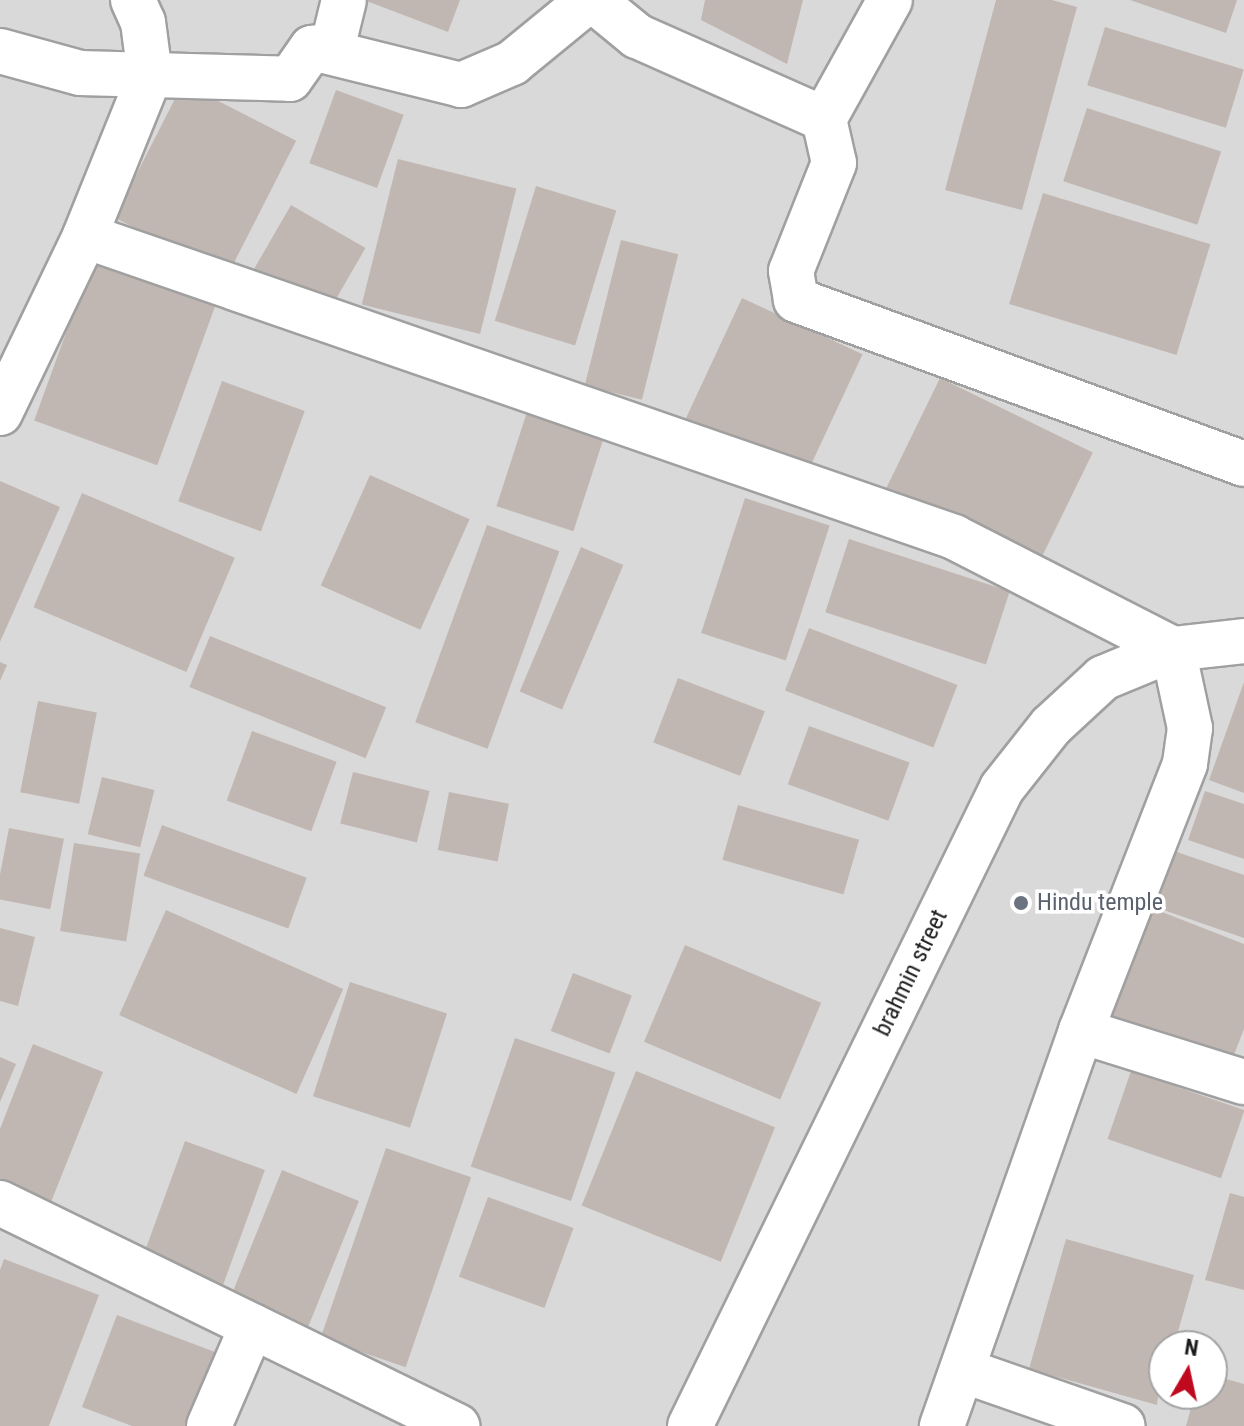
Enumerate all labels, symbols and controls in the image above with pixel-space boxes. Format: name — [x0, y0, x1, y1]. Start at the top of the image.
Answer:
place label: Hindu temple — [1037, 889, 1163, 917]
marker: Hindu temple — [1012, 894, 1030, 912]
street label: brahmin street — [868, 905, 954, 1041]
north arrow — [1148, 1330, 1228, 1410]
text: N — [1183, 1334, 1200, 1361]

